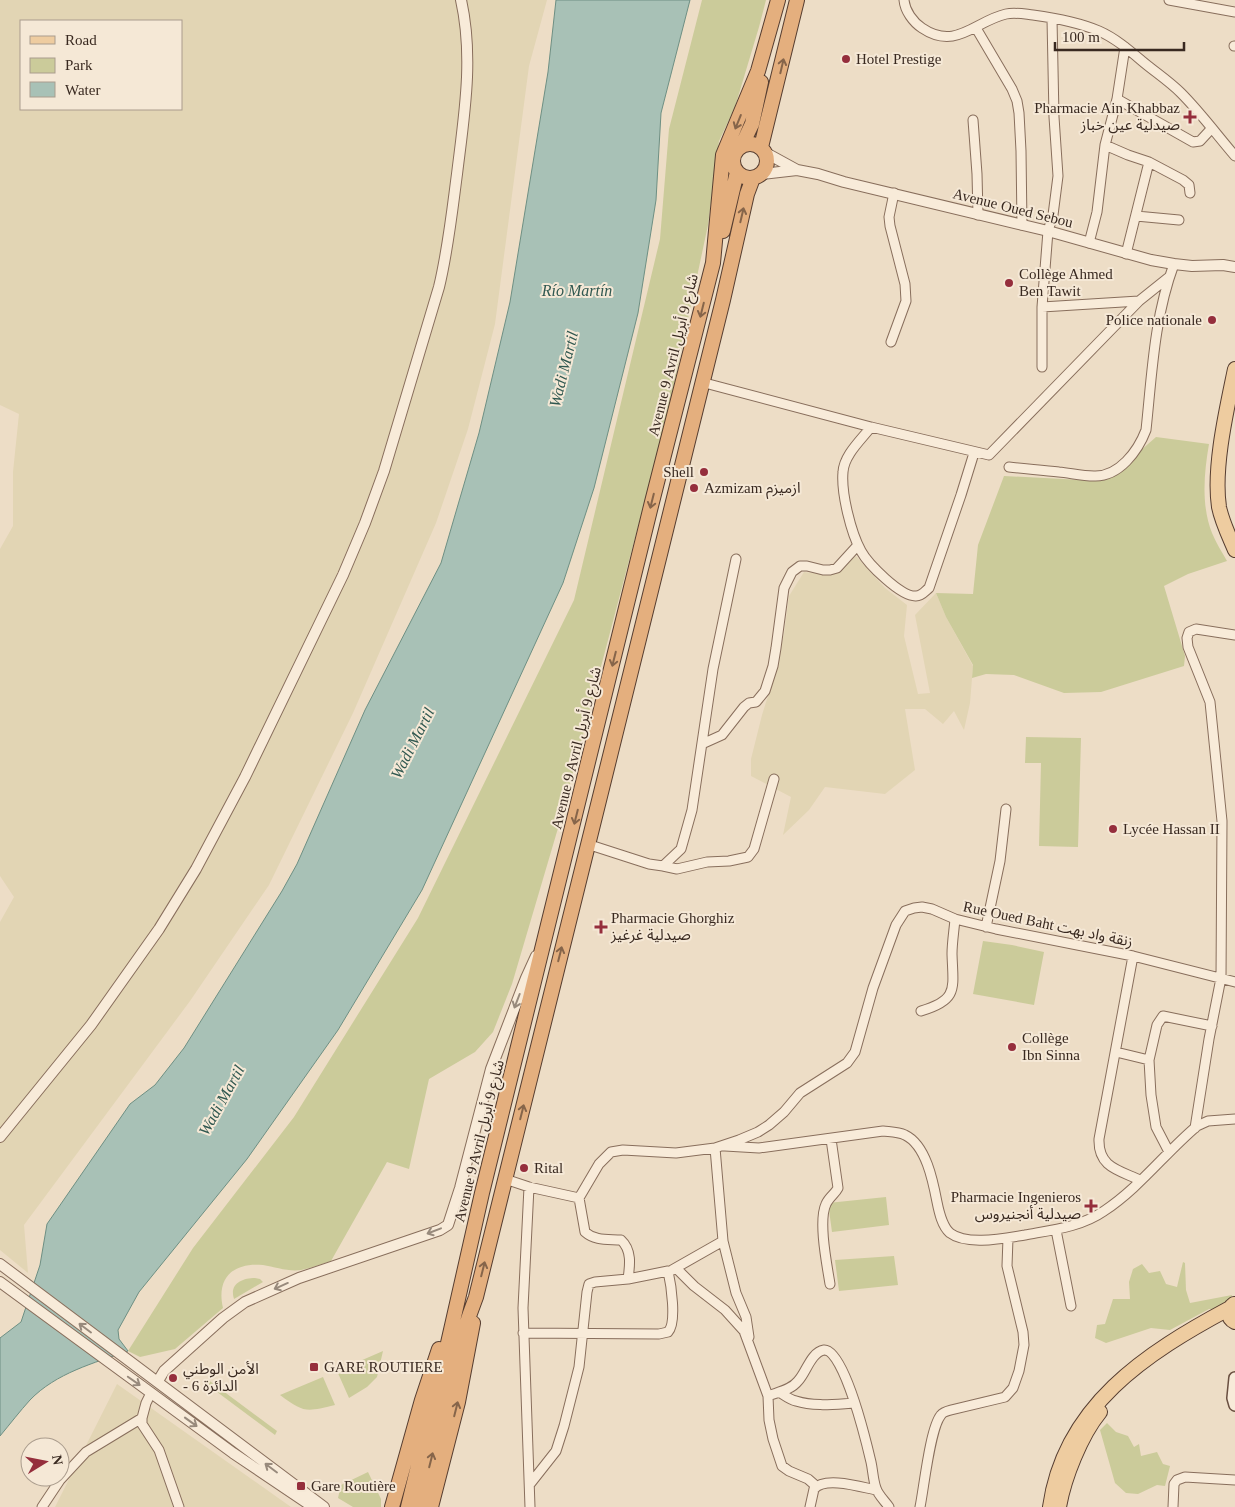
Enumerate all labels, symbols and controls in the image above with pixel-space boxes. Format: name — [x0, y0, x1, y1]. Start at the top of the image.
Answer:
legend — [20, 20, 182, 110]
scale bar — [1055, 20, 1184, 52]
text: 100 m — [1062, 29, 1100, 45]
text: Road — [65, 32, 97, 48]
place label: Hotel Prestige — [856, 51, 942, 67]
marker: Hotel Prestige — [840, 53, 852, 65]
text: Park — [65, 57, 93, 73]
one-way arrow — [778, 58, 787, 74]
text: Water — [65, 82, 100, 98]
place label: Pharmacie Ain Khabbaz صيدلية عين خباز — [1034, 100, 1180, 134]
marker: Pharmacie Ain Khabbaz صيدلية عين خباز — [1184, 111, 1196, 123]
one-way arrow — [732, 114, 742, 129]
street label: Avenue Oued Sebou — [951, 185, 1075, 231]
one-way arrow — [738, 208, 747, 224]
place label: Collège Ahmed Ben Tawit — [1019, 266, 1113, 299]
street label: Avenue 9 Avril شارع 9 أبريل — [644, 272, 705, 439]
marker: Collège Ahmed Ben Tawit — [1003, 277, 1015, 289]
water label: Río Martín — [541, 282, 612, 299]
one-way arrow — [696, 301, 706, 317]
place label: Police nationale — [1106, 312, 1202, 328]
marker: Police nationale — [1206, 314, 1218, 326]
water label: Wadi Martil — [546, 329, 581, 409]
place label: Shell — [663, 464, 694, 480]
marker: Shell — [698, 466, 710, 478]
place label: Azmizam ازميزم — [704, 480, 801, 499]
marker: Azmizam ازميزم — [688, 482, 700, 494]
one-way arrow — [647, 493, 656, 509]
one-way arrow — [609, 651, 618, 667]
street label: Avenue 9 Avril شارع 9 أبريل — [547, 665, 608, 832]
water label: Wadi Martil — [387, 704, 438, 781]
one-way arrow — [570, 809, 580, 825]
place label: Lycée Hassan II — [1123, 821, 1220, 837]
marker: Lycée Hassan II — [1107, 823, 1119, 835]
street label: Rue Oued Baht زنقة واد بهت — [962, 898, 1134, 951]
place label: Pharmacie Ghorghiz صيدلية غرغيز — [610, 910, 735, 944]
marker: Pharmacie Ghorghiz صيدلية غرغيز — [595, 921, 607, 933]
one-way arrow — [556, 946, 565, 962]
one-way arrow — [512, 993, 521, 1008]
place label: Collège Ibn Sinna — [1022, 1030, 1080, 1063]
marker: Collège Ibn Sinna — [1006, 1041, 1018, 1053]
street label: Avenue 9 Avril شارع 9 أبريل — [450, 1058, 511, 1225]
water label: Wadi Martil — [195, 1062, 248, 1138]
one-way arrow — [518, 1104, 527, 1120]
place label: Rital — [534, 1160, 563, 1176]
marker: Rital — [518, 1162, 530, 1174]
place label: Pharmacie Ingenieros صيدلية أنجنيروس — [951, 1189, 1081, 1223]
marker: Pharmacie Ingenieros صيدلية أنجنيروس — [1085, 1200, 1097, 1212]
one-way arrow — [427, 1227, 442, 1236]
one-way arrow — [479, 1262, 488, 1278]
one-way arrow — [274, 1281, 289, 1291]
one-way arrow — [79, 1322, 92, 1333]
place label: GARE ROUTIERE — [324, 1359, 443, 1375]
place label: الأمن الوطني - الدائرة 6 — [183, 1361, 259, 1395]
marker: GARE ROUTIERE — [308, 1361, 320, 1373]
marker: الأمن الوطني - الدائرة 6 — [167, 1372, 179, 1384]
one-way arrow — [127, 1376, 141, 1386]
one-way arrow — [452, 1401, 461, 1417]
one-way arrow — [184, 1417, 198, 1427]
north arrow — [20, 1437, 70, 1487]
one-way arrow — [427, 1452, 436, 1468]
text: N — [49, 1454, 66, 1466]
one-way arrow — [265, 1462, 278, 1473]
place label: Gare Routière — [311, 1478, 396, 1494]
marker: Gare Routière — [295, 1480, 307, 1492]

